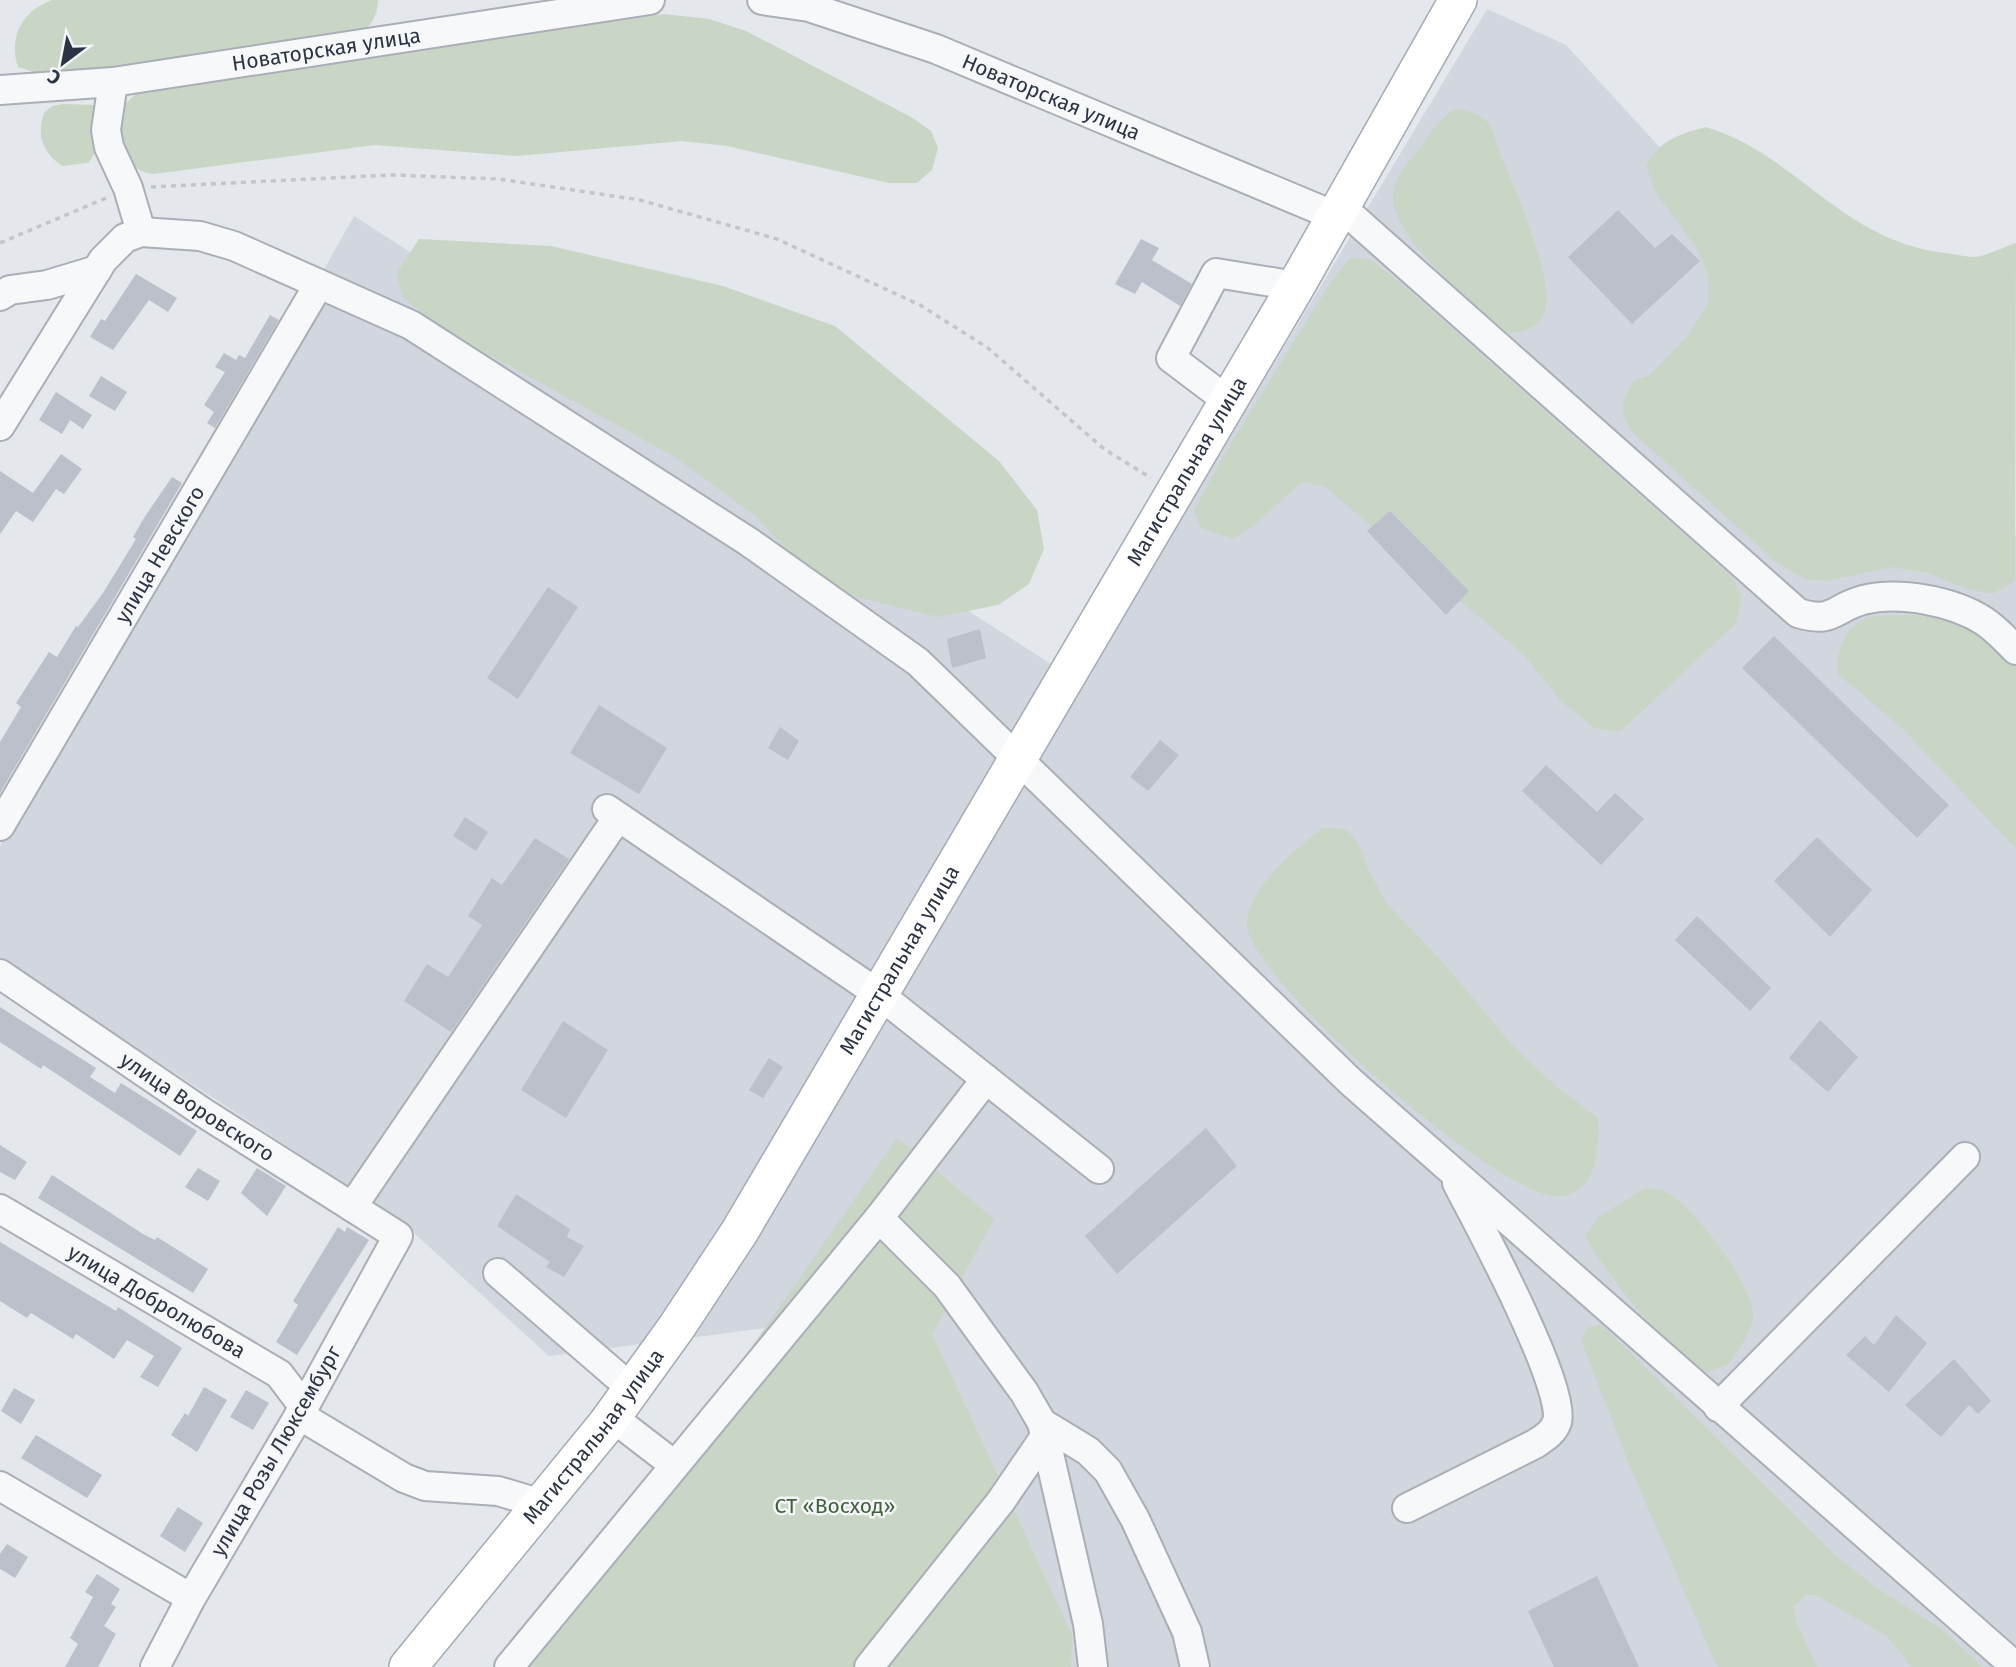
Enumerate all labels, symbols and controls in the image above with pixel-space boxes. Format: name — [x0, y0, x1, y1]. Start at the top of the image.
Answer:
street label: Новаторская улица — [230, 22, 422, 77]
north arrow — [28, 28, 98, 98]
street label: Новаторская улица — [958, 48, 1144, 146]
text: С — [43, 64, 65, 90]
street label: Магистральная улица — [1121, 372, 1253, 571]
street label: улица Невского — [109, 481, 210, 628]
street label: Магистральная улица — [834, 861, 965, 1059]
street label: улица Воровского — [115, 1047, 279, 1167]
street label: улица Добролюбова — [63, 1239, 250, 1364]
street label: улица Розы Люксембург — [205, 1341, 347, 1561]
street label: Магистральная улица — [517, 1344, 670, 1529]
park label: СТ «Восход» — [775, 1493, 895, 1519]

